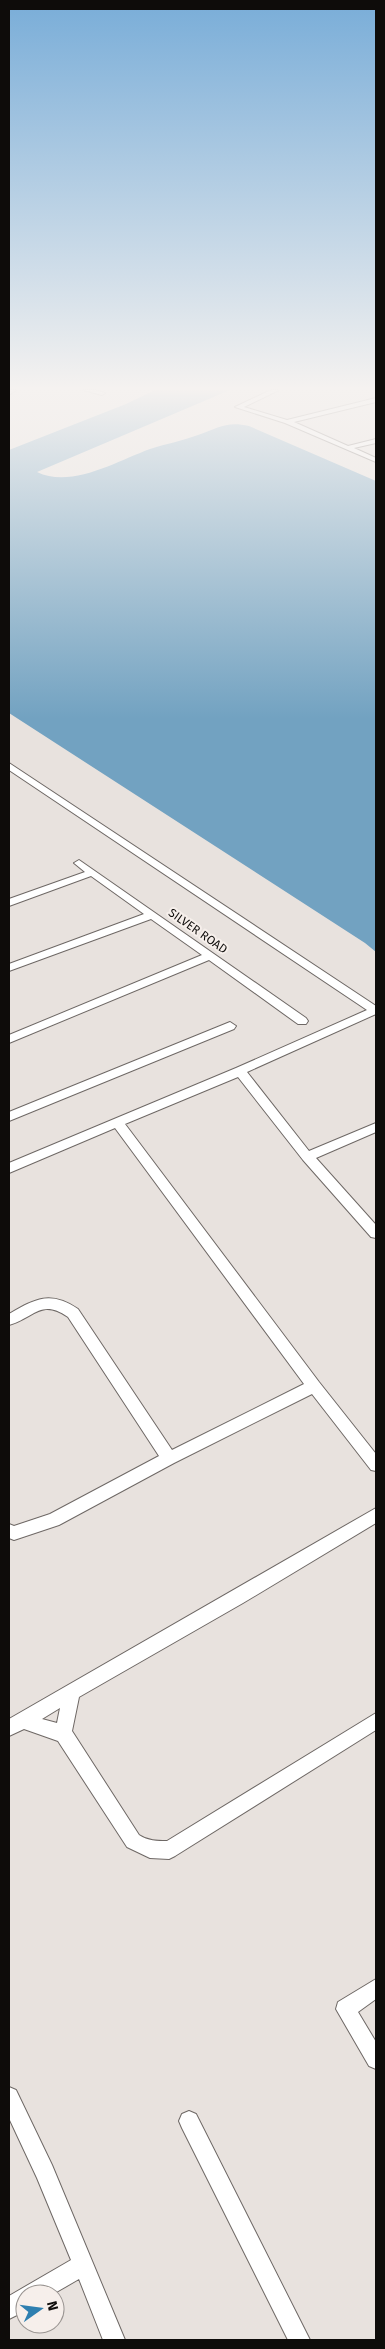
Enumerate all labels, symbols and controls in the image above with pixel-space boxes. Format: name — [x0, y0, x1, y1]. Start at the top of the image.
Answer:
street label: SILVER ROAD — [166, 906, 230, 957]
north arrow — [15, 2284, 65, 2334]
text: N — [43, 2299, 62, 2313]

